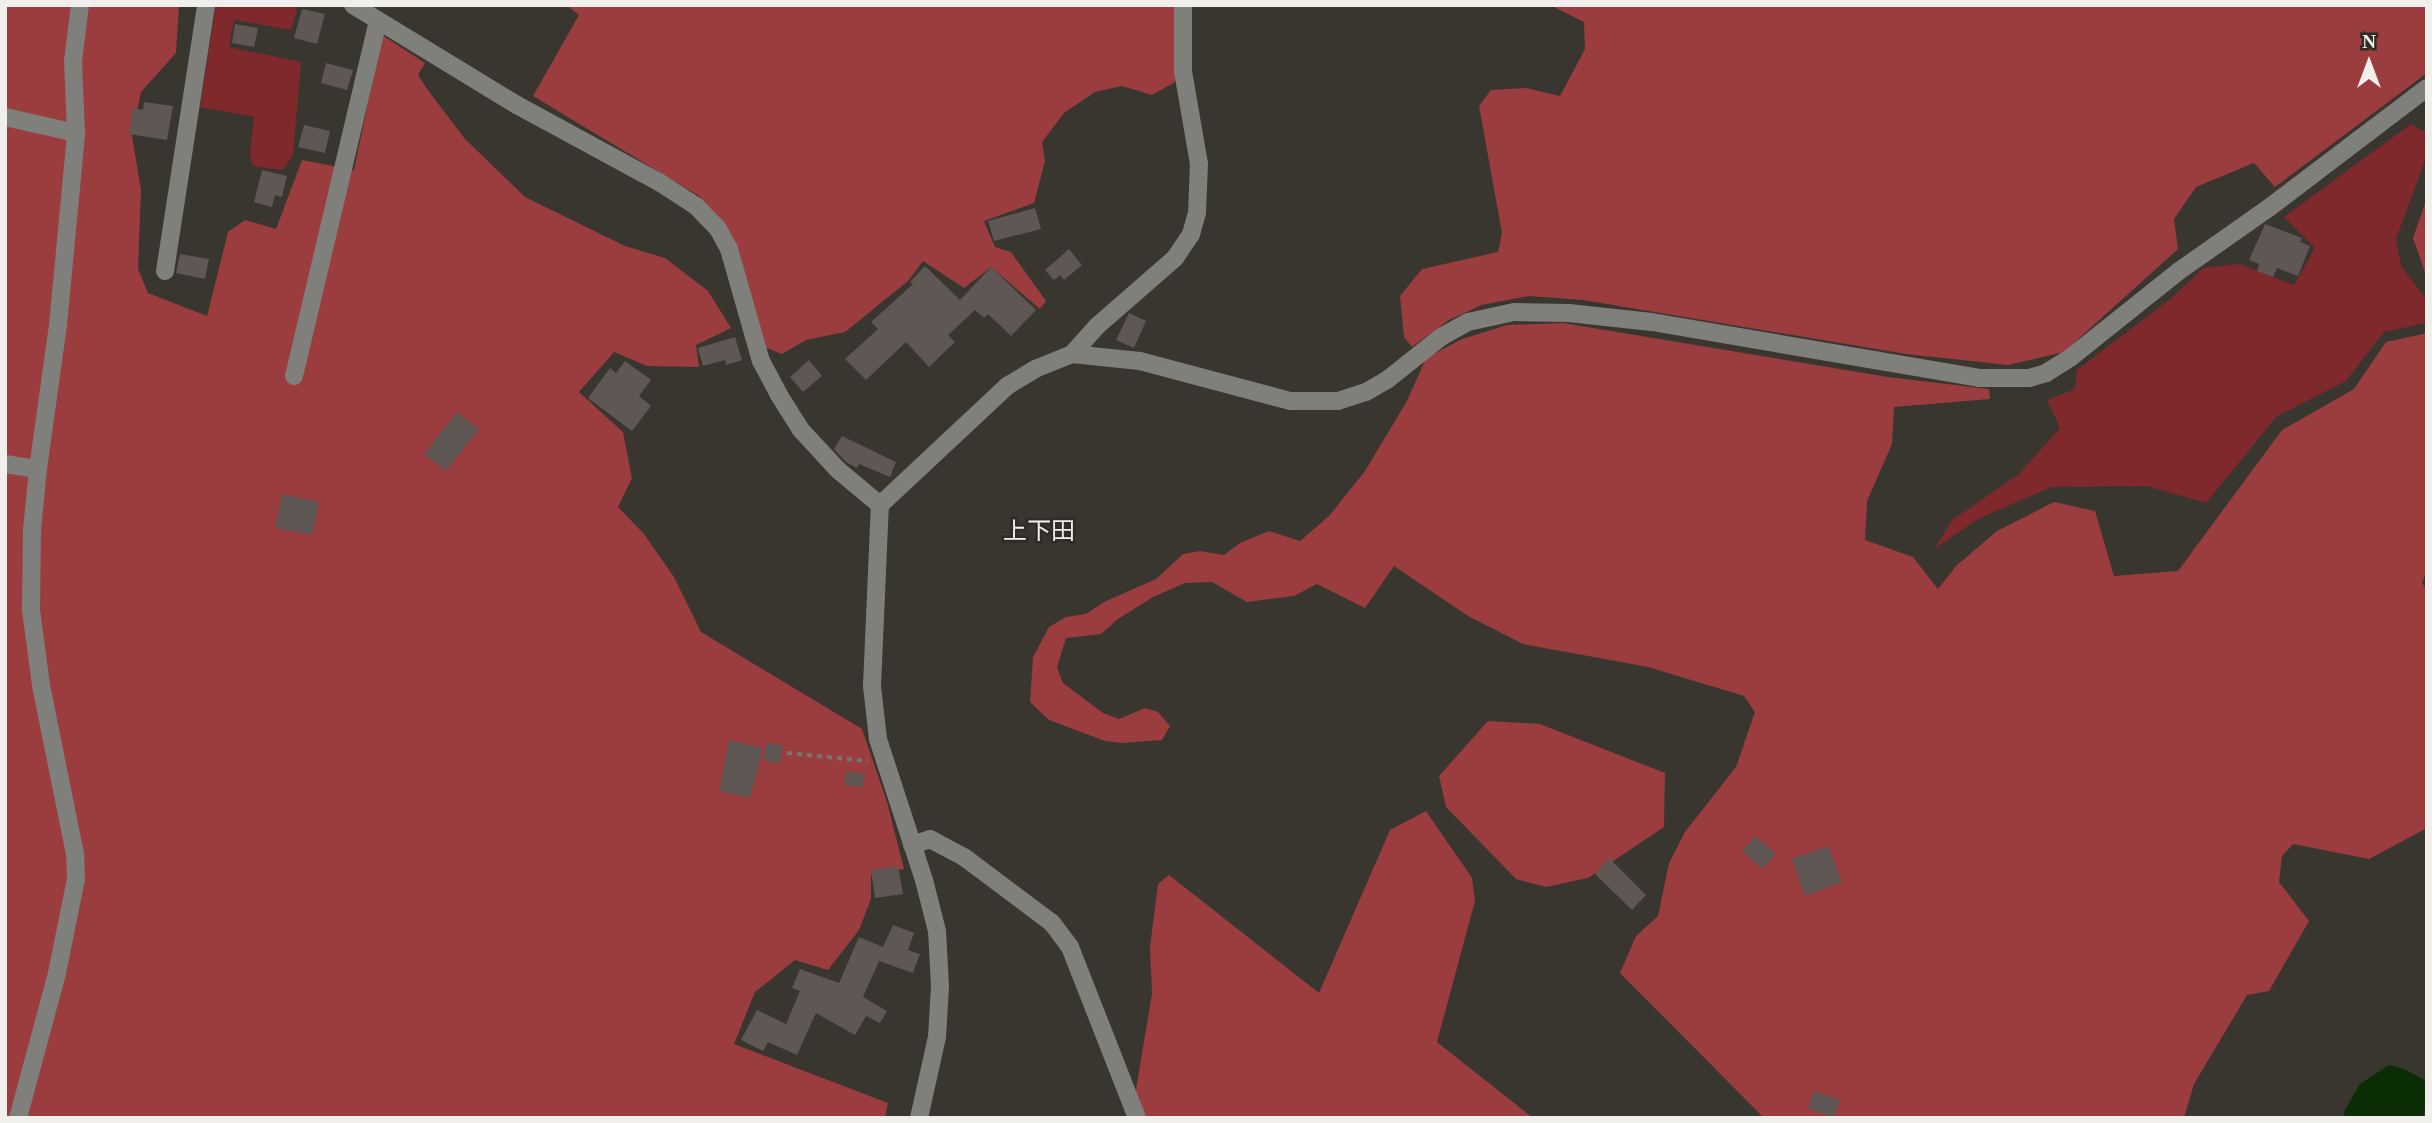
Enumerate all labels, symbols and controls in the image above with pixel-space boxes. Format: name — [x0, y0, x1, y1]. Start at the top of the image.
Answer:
north arrow — [2334, 28, 2404, 98]
text: N — [2362, 31, 2376, 52]
district label: 上下田 — [1003, 518, 1075, 546]

